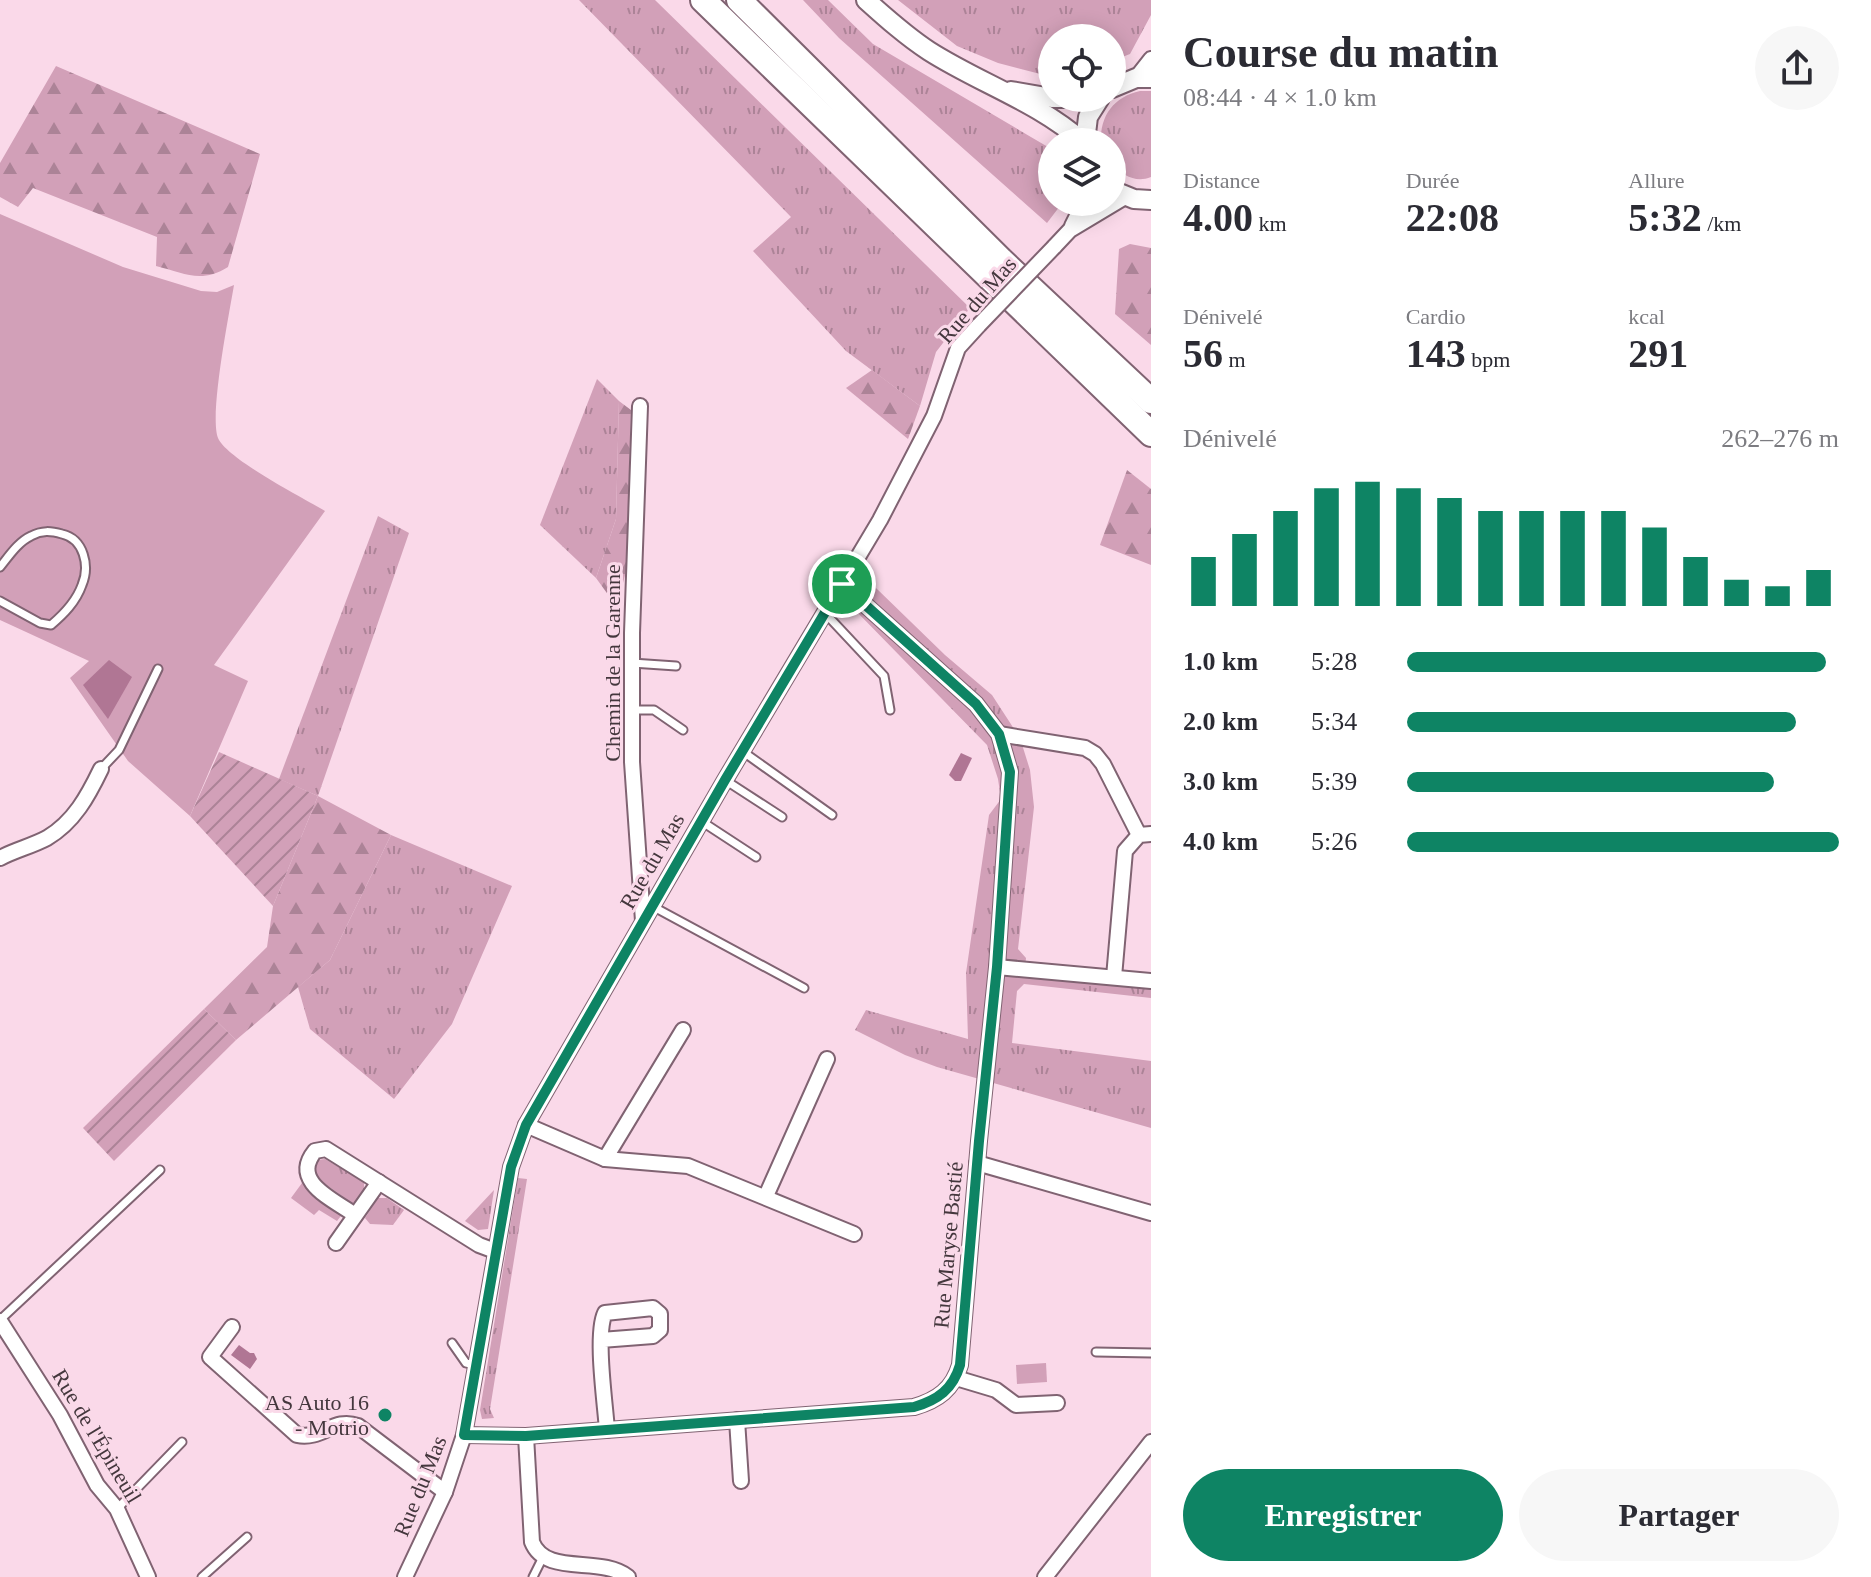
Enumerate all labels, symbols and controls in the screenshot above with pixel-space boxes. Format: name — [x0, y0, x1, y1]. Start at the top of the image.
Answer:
map controls — [1038, 24, 1126, 216]
button: locate — [1038, 24, 1126, 112]
button: share — [1755, 26, 1839, 110]
text: Course du matin — [1183, 28, 1498, 77]
text: 08:44 · 4 × 1.0 km — [1183, 83, 1377, 112]
button: layers — [1038, 128, 1126, 216]
text: Distance — [1183, 168, 1260, 193]
text: Durée — [1406, 168, 1459, 193]
text: Allure — [1628, 168, 1685, 193]
text: 4.00 — [1183, 195, 1253, 240]
text: 22:08 — [1406, 195, 1499, 240]
text: 5:32 — [1628, 195, 1702, 240]
text: km — [1253, 211, 1287, 236]
text: /km — [1702, 211, 1741, 236]
street label: Rue du Mas — [933, 252, 1021, 348]
text: Dénivelé — [1183, 304, 1262, 329]
text: Cardio — [1406, 304, 1466, 329]
text: kcal — [1628, 304, 1665, 329]
text: 56 — [1183, 331, 1223, 376]
text: 143 — [1406, 331, 1466, 376]
text: 291 — [1628, 331, 1688, 376]
text: m — [1223, 347, 1246, 372]
text: bpm — [1466, 347, 1510, 372]
text: Dénivelé — [1183, 424, 1277, 453]
text: 262–276 m — [1721, 424, 1839, 453]
pin — [808, 550, 876, 618]
icon: arrive — [820, 562, 864, 606]
street label: Chemin de la Garenne — [600, 564, 625, 762]
text: 1.0 km — [1183, 647, 1258, 676]
text: 5:28 — [1311, 647, 1357, 676]
text: 2.0 km — [1183, 707, 1258, 736]
text: 5:34 — [1311, 707, 1357, 736]
text: 3.0 km — [1183, 767, 1258, 796]
text: 5:39 — [1311, 767, 1357, 796]
street label: Rue du Mas — [615, 809, 689, 913]
text: 4.0 km — [1183, 827, 1258, 856]
text: 5:26 — [1311, 827, 1357, 856]
street label: Rue Maryse Bastié — [928, 1161, 968, 1329]
street label: Rue de l'Épineuil — [47, 1364, 147, 1508]
place label: AS Auto 16 - Motrio — [265, 1390, 369, 1440]
marker: AS Auto 16 - Motrio — [376, 1406, 394, 1424]
street label: Rue du Mas — [388, 1432, 452, 1540]
button: Enregistrer — [1183, 1469, 1503, 1561]
button: Partager — [1519, 1469, 1839, 1561]

